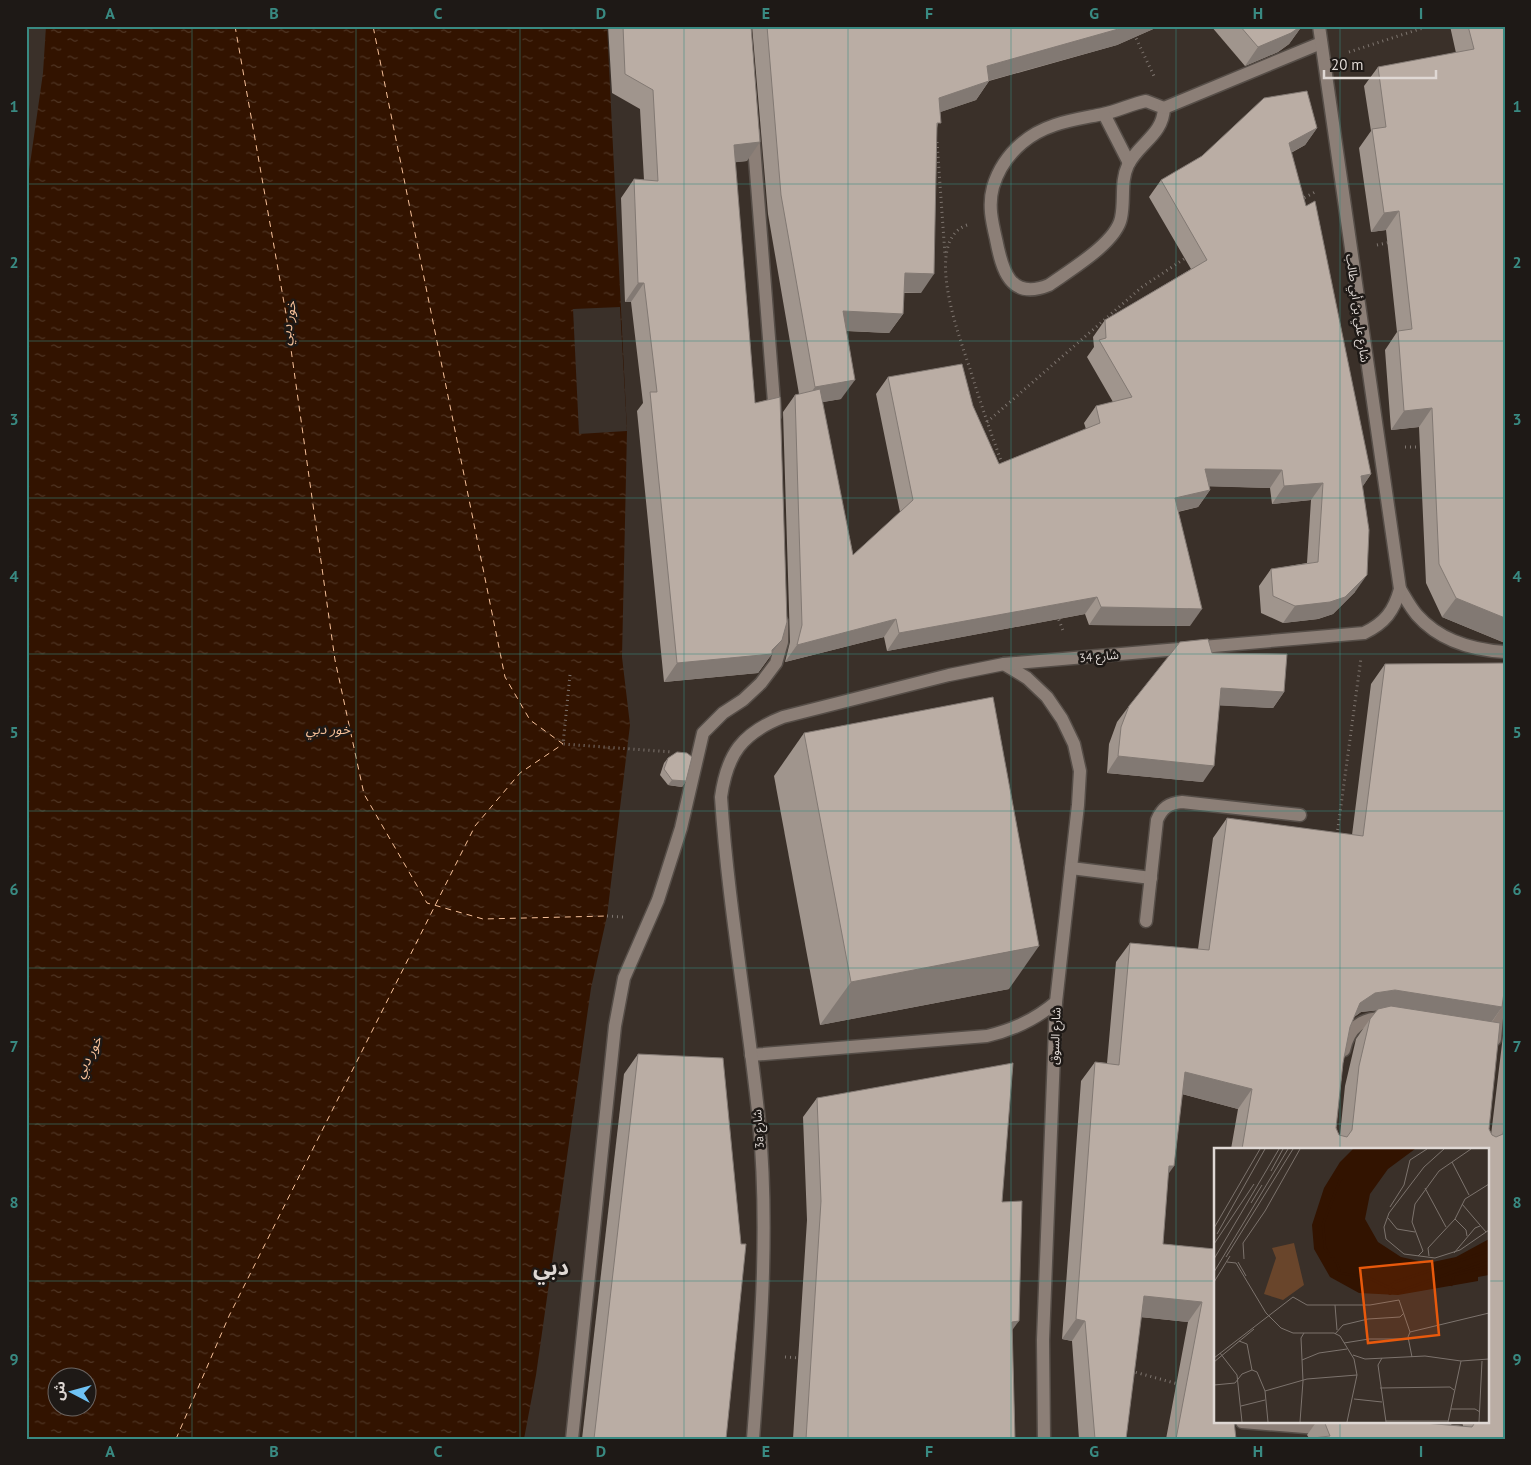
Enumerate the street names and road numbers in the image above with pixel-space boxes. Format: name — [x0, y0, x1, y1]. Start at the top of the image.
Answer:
street label: شارع علي بن أبي طالب — [1340, 253, 1373, 364]
street label: شارع 34 — [1079, 647, 1120, 667]
street label: شارع السوق — [1046, 1007, 1066, 1065]
street label: 3a شارع — [749, 1109, 769, 1149]

